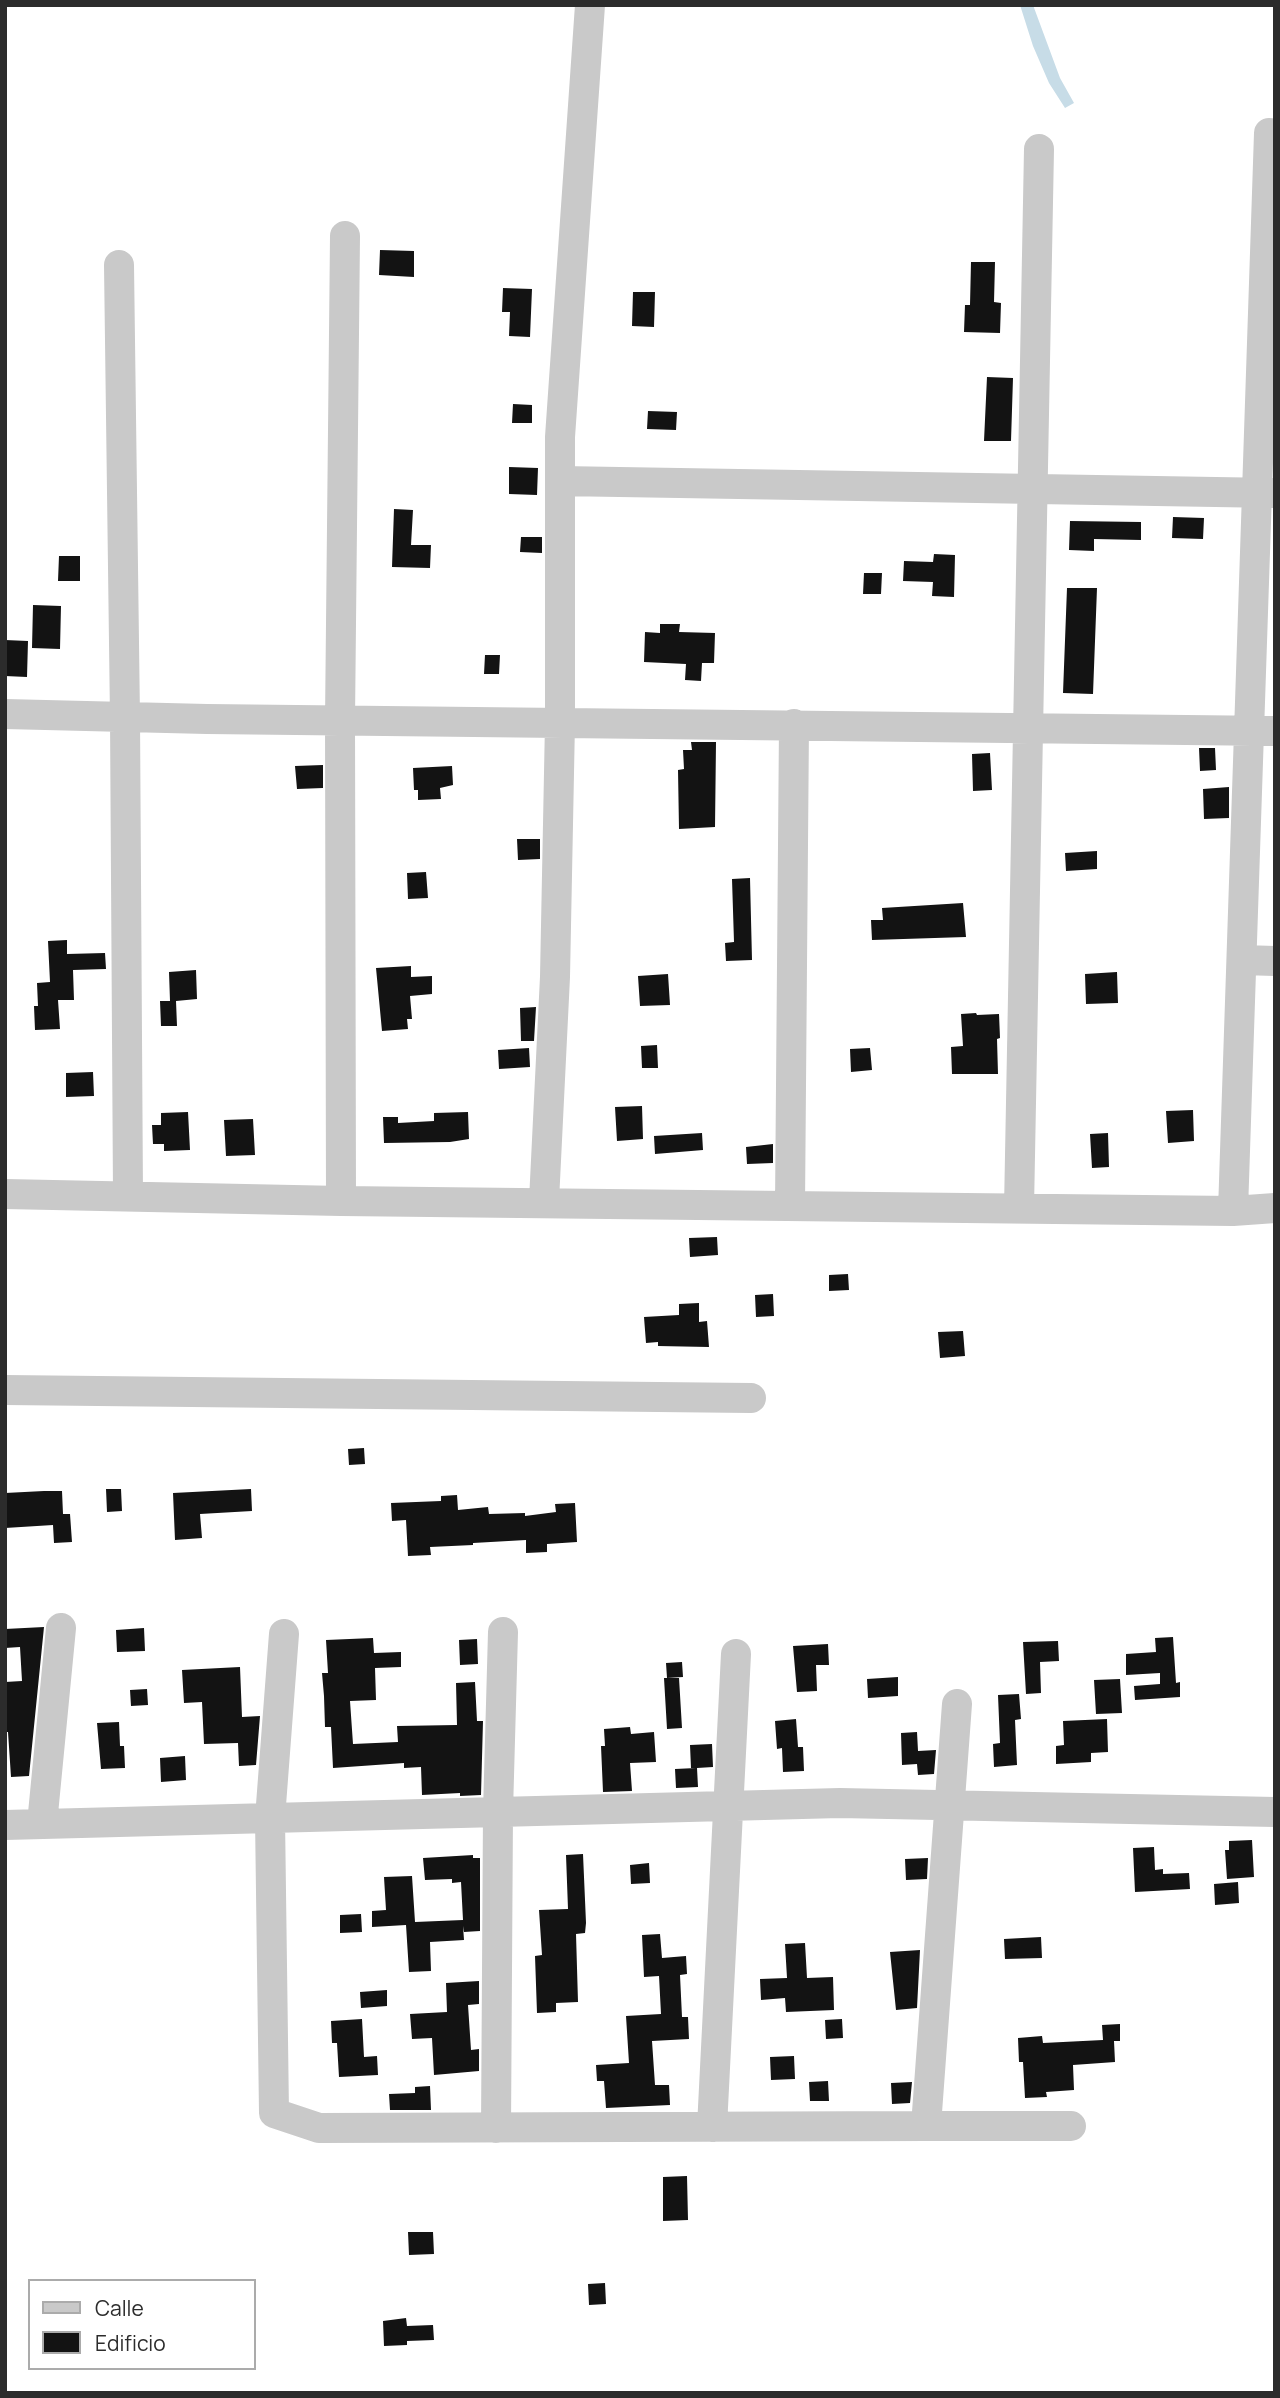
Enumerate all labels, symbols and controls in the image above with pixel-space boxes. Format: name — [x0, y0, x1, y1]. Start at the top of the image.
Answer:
legend — [28, 2279, 256, 2370]
text: Calle — [95, 2294, 144, 2322]
text: Edificio — [95, 2329, 166, 2357]

